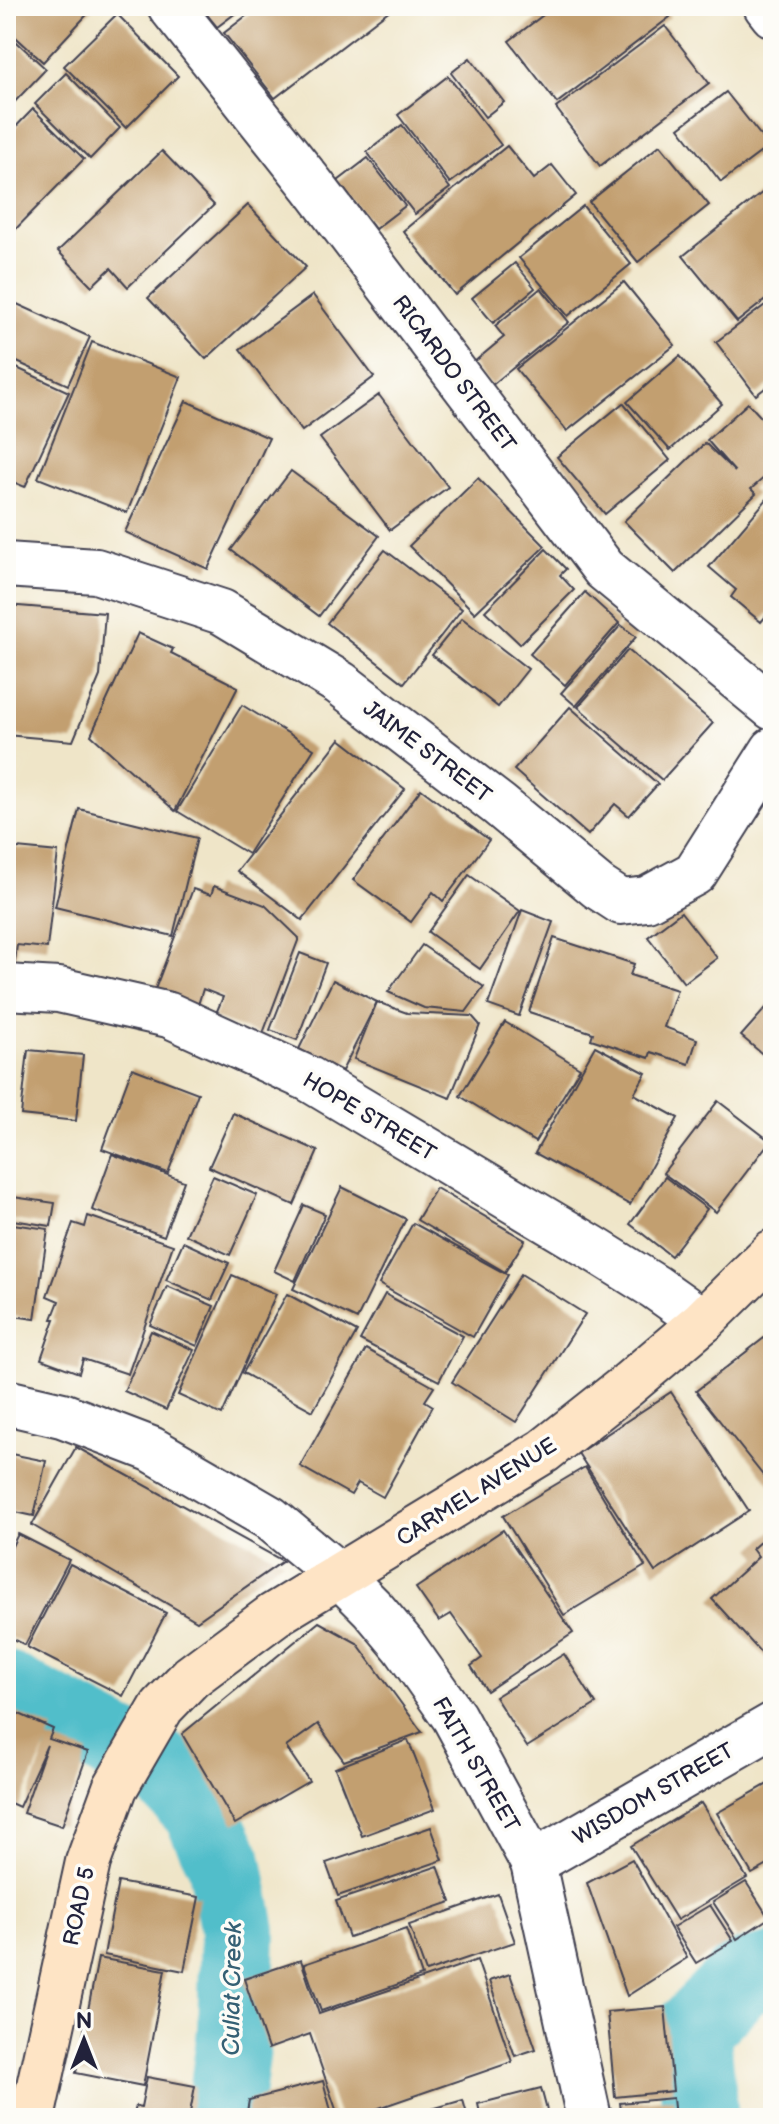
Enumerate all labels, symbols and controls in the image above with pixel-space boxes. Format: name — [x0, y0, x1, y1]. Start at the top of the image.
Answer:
street label: RICARDO STREET — [386, 290, 522, 458]
street label: JAIME STREET — [358, 695, 497, 809]
street label: HOPE STREET — [298, 1067, 441, 1168]
street label: CARMEL AVENUE — [392, 1432, 562, 1552]
street label: FAITH STREET — [426, 1693, 525, 1837]
street label: WISDOM STREET — [569, 1737, 739, 1851]
street label: ROAD 5 — [58, 1864, 101, 1948]
water label: Culiat Creek — [217, 1921, 248, 2056]
north arrow — [44, 2000, 124, 2080]
text: N — [76, 2008, 92, 2035]

